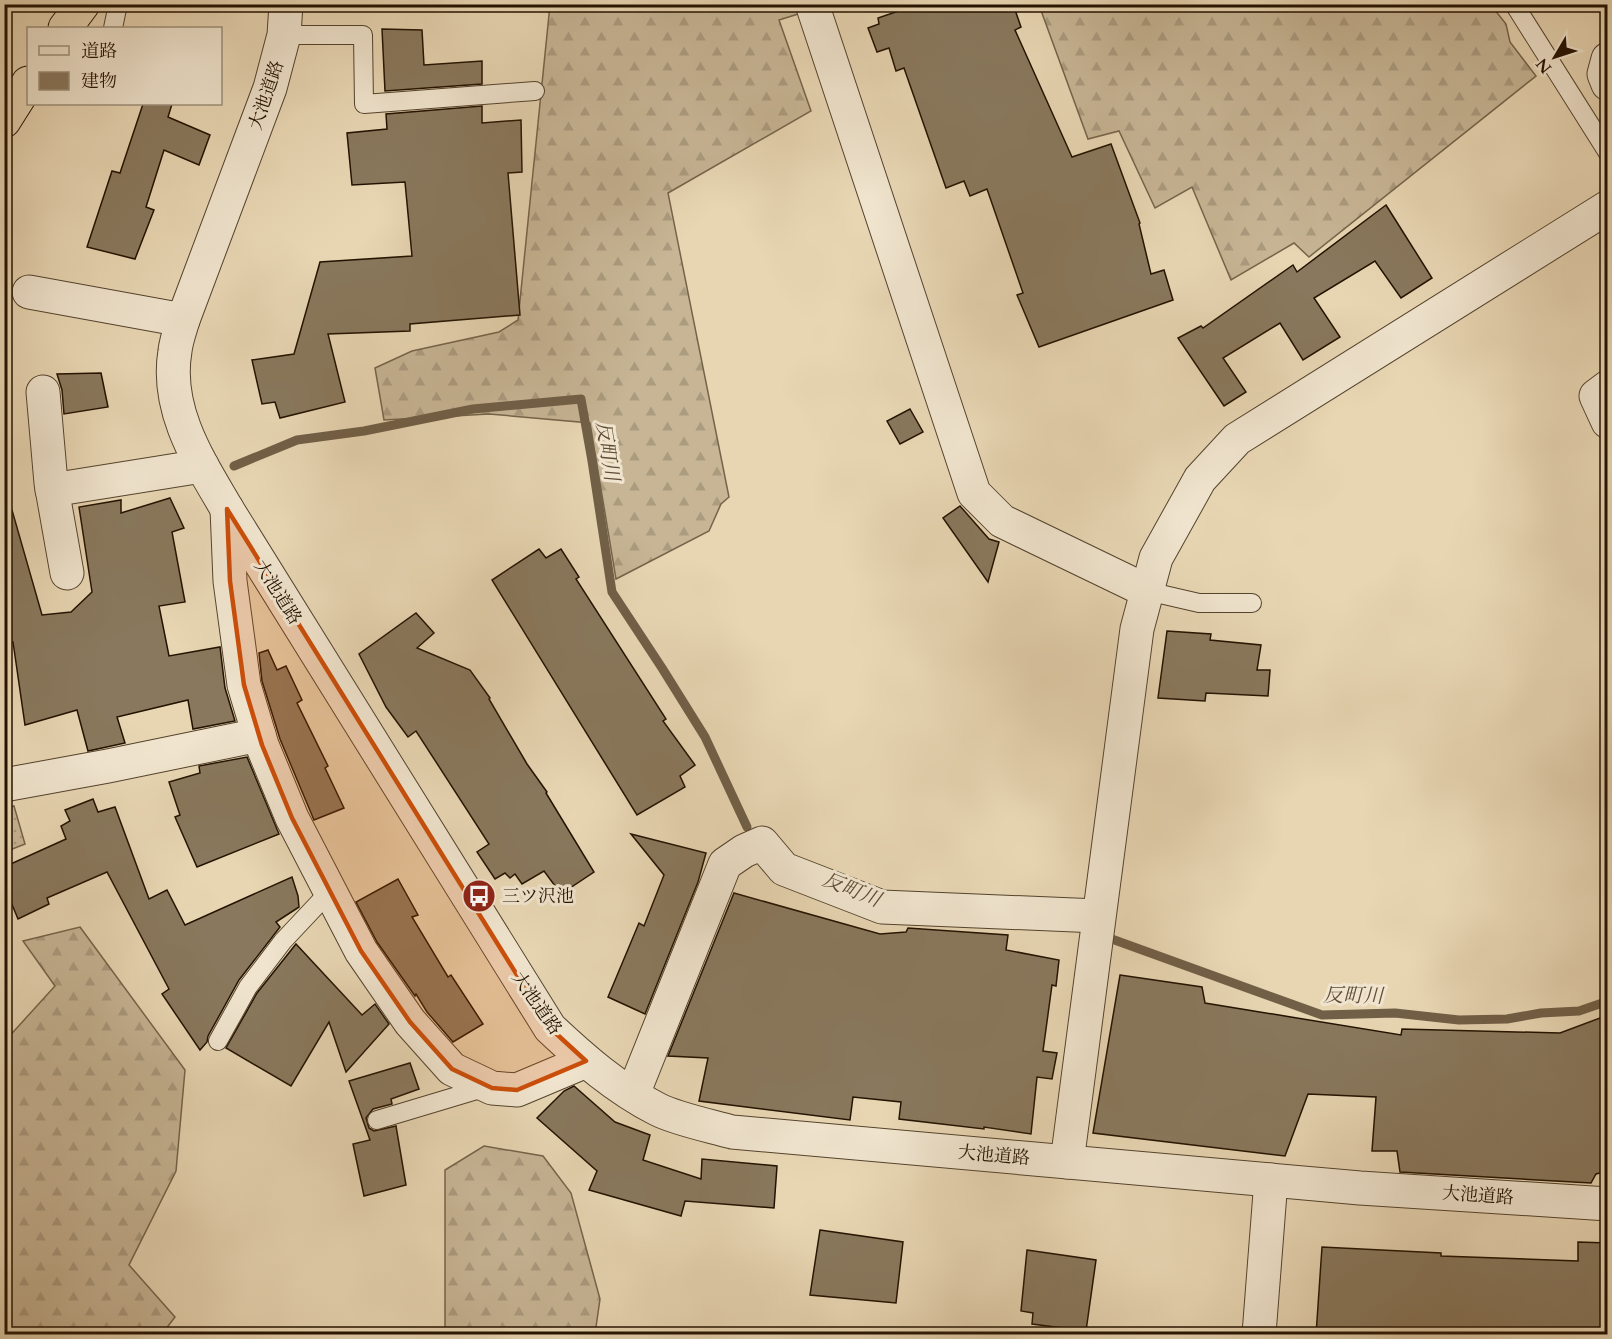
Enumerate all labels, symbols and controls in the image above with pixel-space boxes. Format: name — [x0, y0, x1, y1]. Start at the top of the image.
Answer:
legend — [27, 27, 222, 105]
north arrow — [1525, 27, 1585, 87]
text: 道路 — [81, 39, 117, 64]
text: N — [1531, 53, 1557, 78]
street label: 大池道路 — [243, 57, 290, 133]
text: 建物 — [81, 69, 117, 94]
water label: 反町川 — [589, 419, 626, 485]
street label: 大池道路 — [248, 555, 307, 629]
water label: 反町川 — [819, 866, 887, 914]
bus stop icon: 三ツ沢池 — [461, 878, 497, 914]
place label: 三ツ沢池 — [502, 884, 574, 909]
street label: 大池道路 — [506, 967, 567, 1040]
water label: 反町川 — [1323, 981, 1385, 1010]
street label: 大池道路 — [957, 1140, 1031, 1171]
street label: 大池道路 — [1441, 1181, 1515, 1210]

